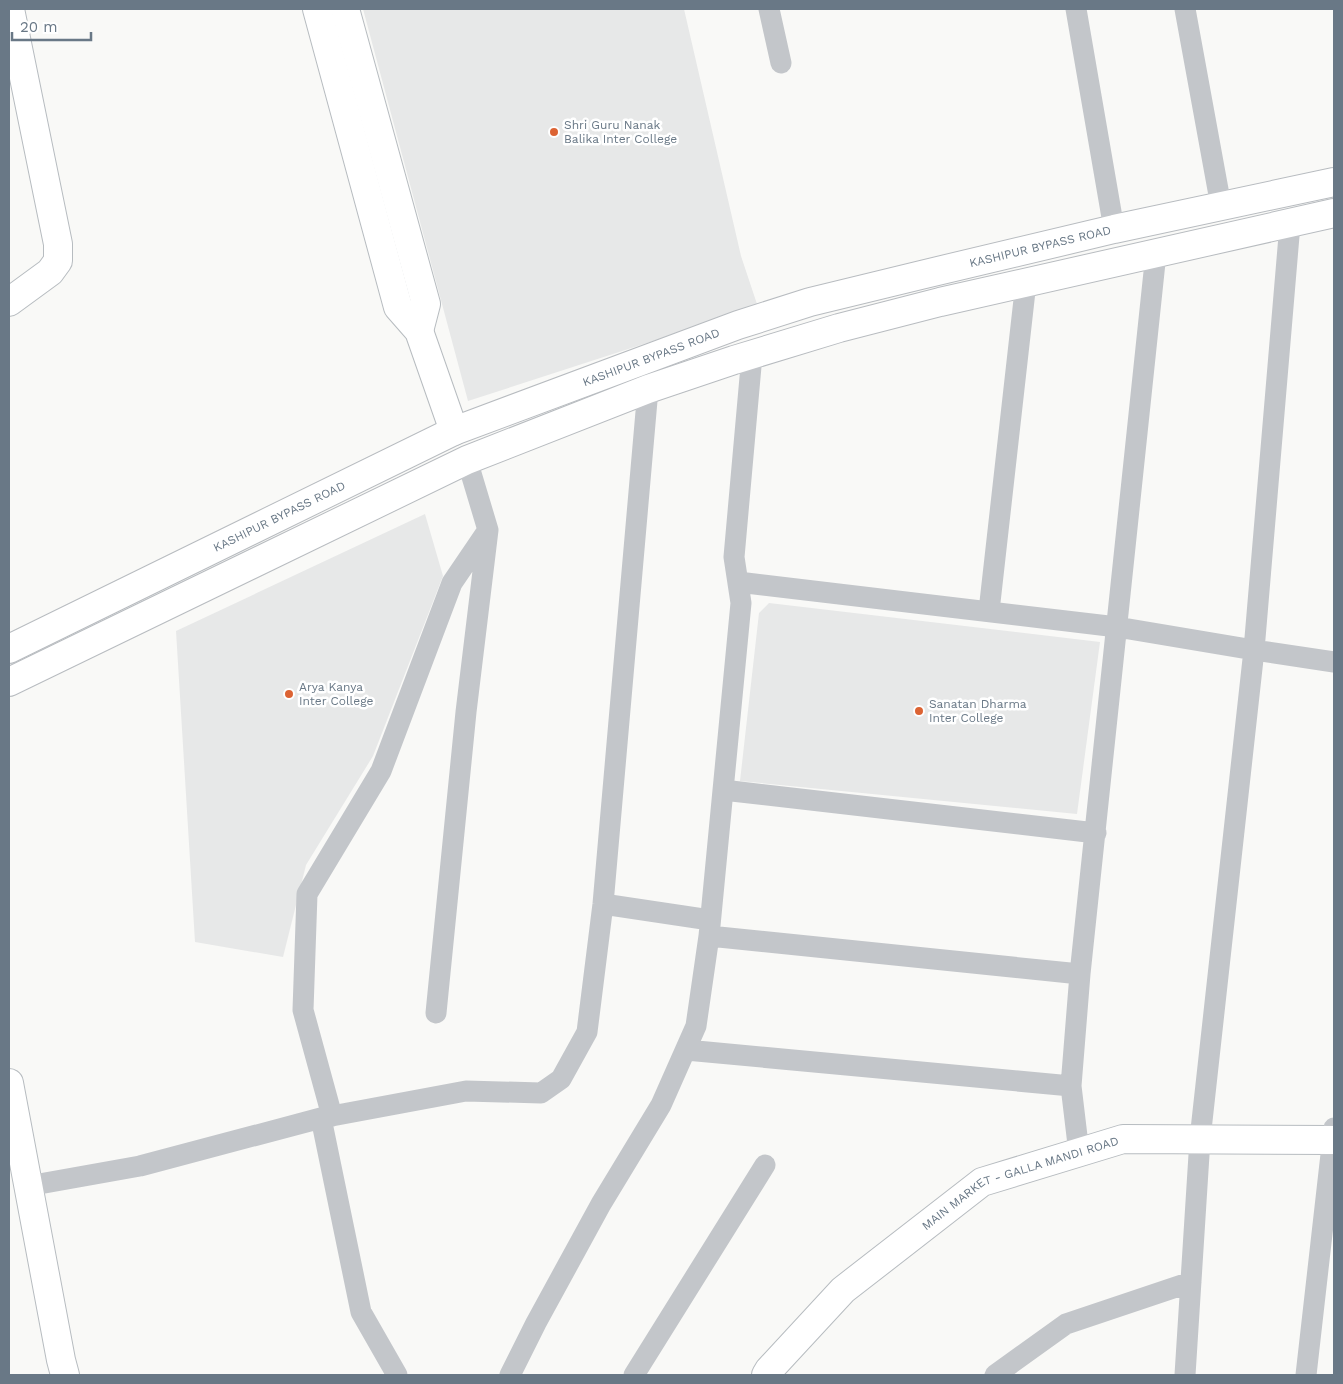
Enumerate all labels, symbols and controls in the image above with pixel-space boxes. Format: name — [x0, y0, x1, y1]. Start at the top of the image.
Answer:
scale bar — [12, 10, 91, 42]
text: 20 m — [20, 18, 58, 36]
place label: Shri Guru Nanak Balika Inter College — [564, 118, 677, 146]
marker: Shri Guru Nanak Balika Inter College — [548, 126, 560, 138]
street label: KASHIPUR BYPASS ROAD — [968, 223, 1112, 270]
street label: KASHIPUR BYPASS ROAD — [581, 325, 722, 389]
street label: KASHIPUR BYPASS ROAD — [211, 478, 348, 555]
place label: Arya Kanya Inter College — [299, 680, 374, 708]
marker: Arya Kanya Inter College — [283, 688, 295, 700]
place label: Sanatan Dharma Inter College — [929, 697, 1027, 725]
marker: Sanatan Dharma Inter College — [913, 705, 925, 717]
street label: MAIN MARKET - GALLA MANDI ROAD — [919, 1134, 1120, 1233]

